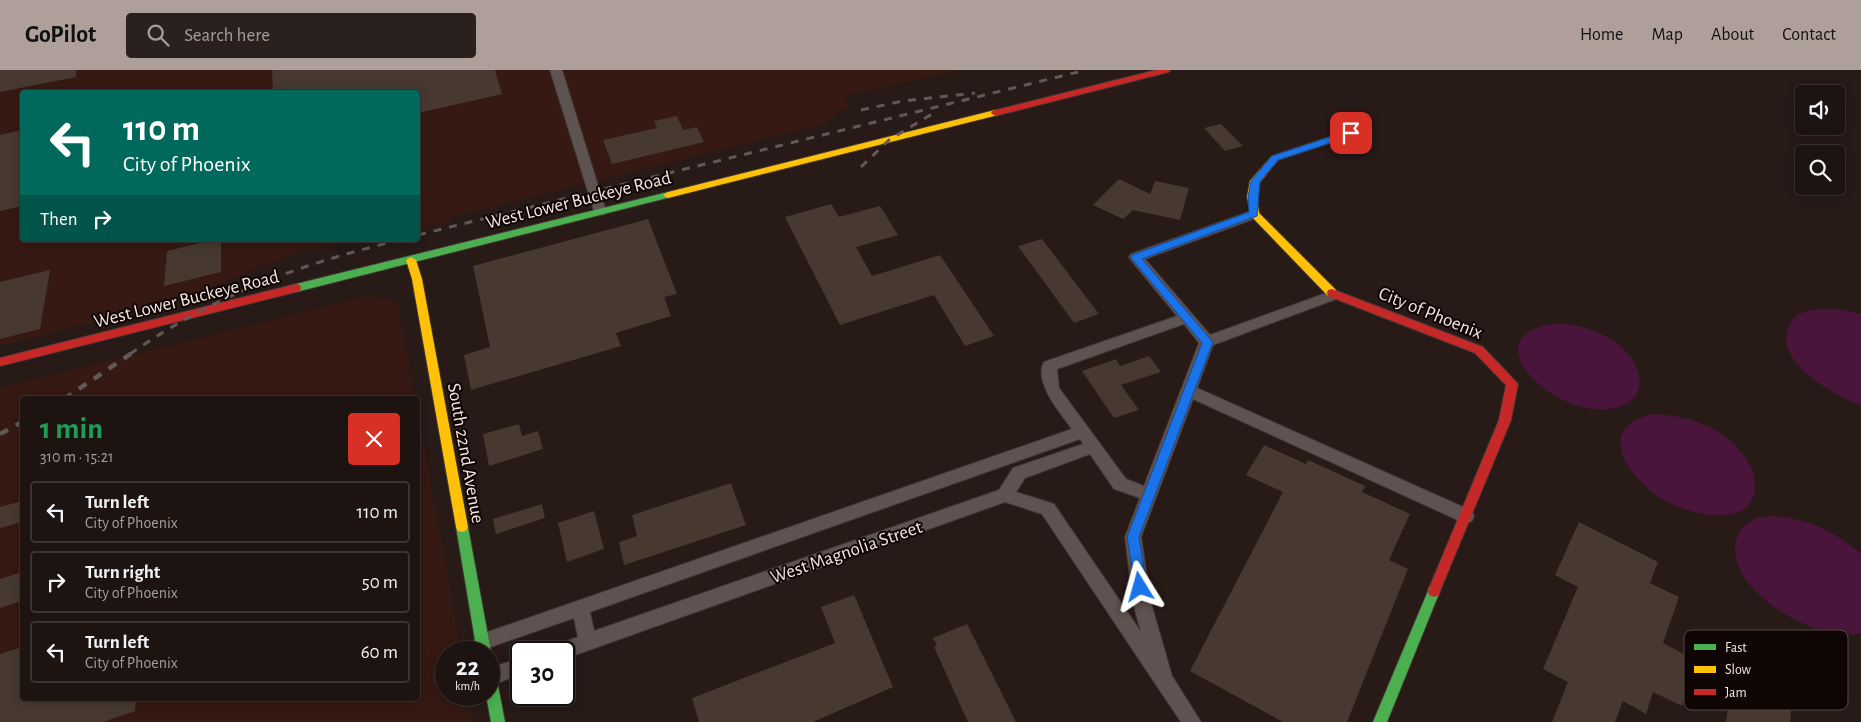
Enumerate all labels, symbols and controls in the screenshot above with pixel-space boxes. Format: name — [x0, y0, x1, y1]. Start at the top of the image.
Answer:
search box — [126, 13, 476, 58]
icon: search — [144, 21, 172, 49]
text: GoPilot — [25, 23, 96, 47]
text: Search here — [184, 26, 270, 45]
text: Home — [1580, 26, 1623, 44]
text: Map — [1651, 26, 1683, 44]
text: About — [1711, 26, 1754, 44]
text: Contact — [1782, 26, 1836, 44]
map controls — [1795, 85, 1845, 195]
button: sound — [1795, 85, 1845, 135]
icon: left — [40, 110, 105, 175]
text: 110 m — [123, 112, 200, 147]
pin — [1330, 112, 1372, 154]
icon: arrive — [1337, 119, 1365, 147]
button: search — [1795, 145, 1845, 195]
text: City of Phoenix — [123, 153, 251, 175]
street label: West Lower Buckeye Road — [484, 168, 673, 233]
icon: right — [88, 205, 116, 233]
text: Then — [40, 210, 78, 229]
street label: West Lower Buckeye Road — [92, 267, 281, 332]
street label: City of Phoenix — [1376, 284, 1485, 343]
street label: South 22nd Avenue — [444, 382, 487, 525]
button: close — [348, 413, 400, 465]
text: 1 min — [40, 414, 103, 444]
text: 310 m · 15:21 — [40, 449, 114, 465]
text: Turn left — [85, 493, 149, 512]
icon: left — [42, 498, 70, 526]
text: 110 m — [357, 503, 398, 522]
text: City of Phoenix — [85, 515, 178, 531]
street label: West Magnolia Street — [768, 518, 925, 587]
position arrow — [1113, 560, 1165, 612]
text: Turn right — [85, 563, 160, 582]
icon: right — [42, 568, 70, 596]
text: 50 m — [362, 573, 398, 592]
text: City of Phoenix — [85, 585, 178, 601]
legend — [1684, 630, 1848, 710]
text: Turn left — [85, 633, 149, 652]
icon: left — [42, 638, 70, 666]
speed limit sign: 30 — [510, 641, 575, 706]
text: Fast — [1725, 641, 1747, 655]
text: 60 m — [361, 643, 398, 662]
text: City of Phoenix — [85, 655, 178, 671]
text: 22 — [456, 655, 479, 680]
text: Slow — [1725, 663, 1752, 677]
text: km/h — [455, 680, 480, 692]
text: Jam — [1725, 686, 1747, 700]

